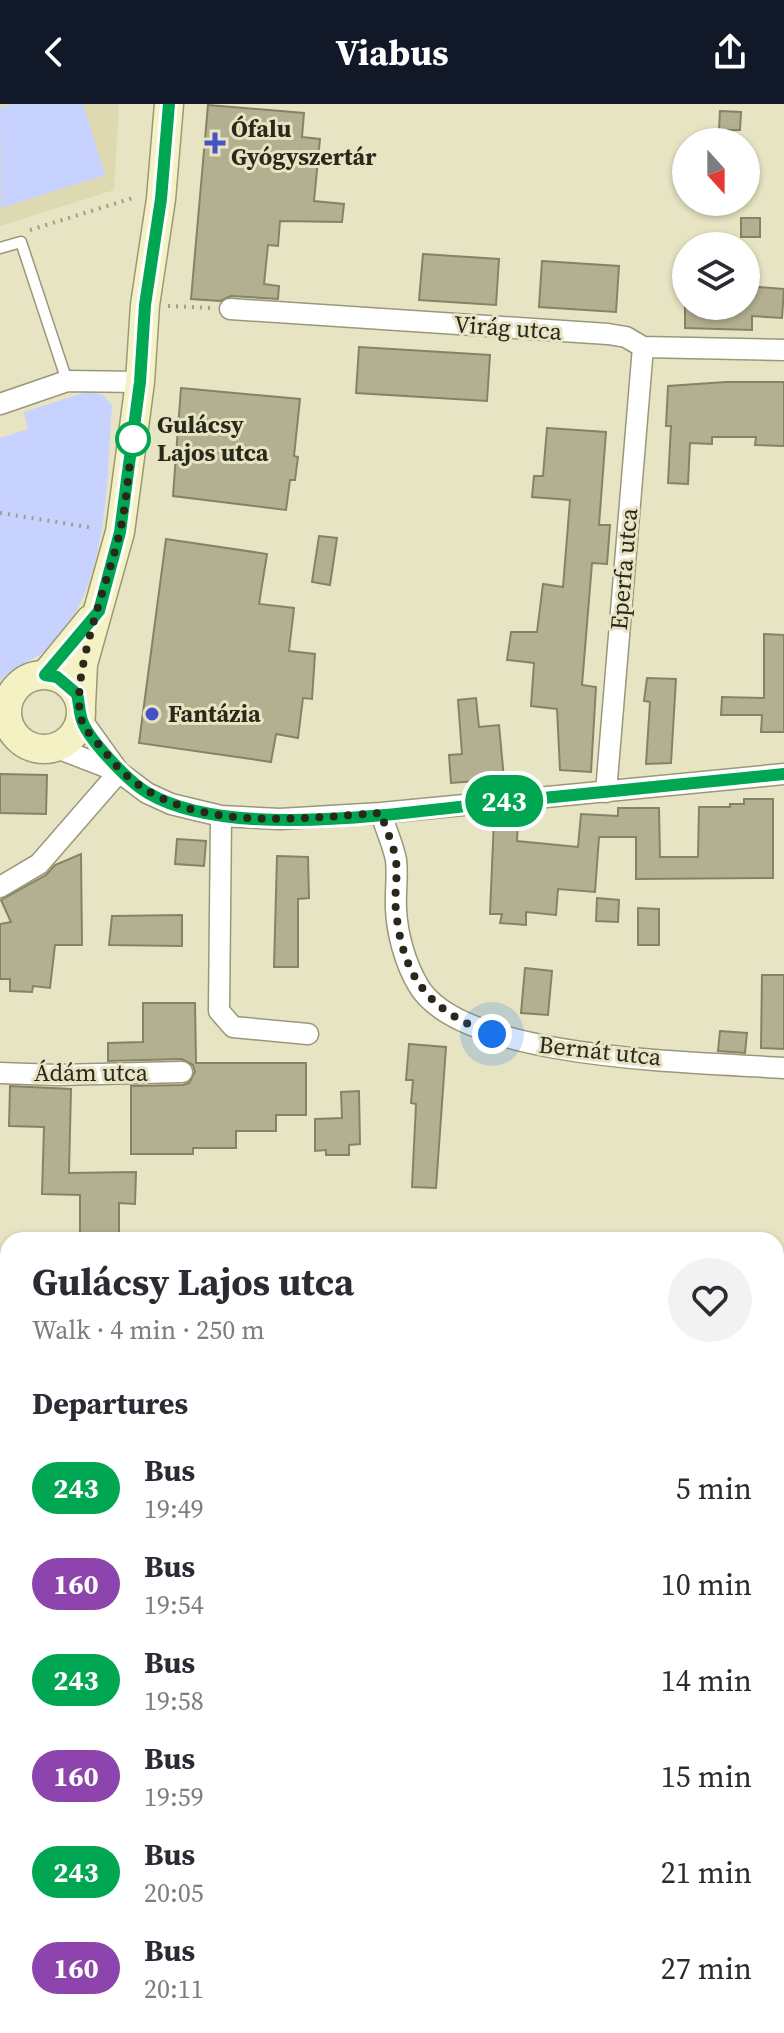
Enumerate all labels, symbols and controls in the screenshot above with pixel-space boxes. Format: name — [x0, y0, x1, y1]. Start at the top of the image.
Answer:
text: Viabus — [335, 28, 449, 77]
icon: back — [32, 30, 76, 74]
icon: share — [708, 30, 752, 74]
place label: Ófalu Gyógyszertár — [231, 112, 377, 173]
north arrow — [672, 128, 760, 216]
map controls — [672, 128, 760, 320]
marker: Ófalu Gyógyszertár — [206, 134, 224, 152]
button: layers — [672, 232, 760, 320]
street label: Virág utca — [453, 307, 564, 348]
place label: Gulácsy Lajos utca — [157, 408, 269, 469]
marker: Gulácsy Lajos utca — [116, 422, 150, 456]
street label: Eperfa utca — [602, 506, 645, 631]
place label: Fantázia — [168, 697, 261, 730]
marker: Fantázia — [143, 705, 161, 723]
line badge: 243 — [458, 775, 550, 827]
text: 243 — [481, 782, 527, 820]
your location — [472, 1014, 512, 1054]
street label: Bernát utca — [537, 1028, 664, 1073]
street label: Ádám utca — [34, 1056, 149, 1089]
text: Gulácsy Lajos utca — [32, 1256, 354, 1308]
button: heart — [668, 1258, 752, 1342]
text: Walk · 4 min · 250 m — [32, 1312, 265, 1348]
text: Departures — [32, 1383, 188, 1424]
text: Bus — [144, 1450, 195, 1491]
text: 5 min — [676, 1468, 752, 1509]
text: 243 — [53, 1469, 99, 1507]
text: 19:49 — [144, 1491, 204, 1527]
text: Bus — [144, 1546, 195, 1587]
text: 10 min — [661, 1564, 752, 1605]
text: 160 — [53, 1565, 99, 1603]
text: 19:54 — [144, 1587, 204, 1623]
text: Bus — [144, 1642, 195, 1683]
text: 14 min — [661, 1660, 752, 1701]
text: 243 — [53, 1661, 99, 1699]
text: 19:58 — [144, 1683, 204, 1719]
text: Bus — [144, 1738, 195, 1779]
text: 15 min — [661, 1756, 752, 1797]
text: 160 — [53, 1757, 99, 1795]
text: 19:59 — [144, 1779, 204, 1815]
text: Bus — [144, 1834, 195, 1875]
text: 21 min — [661, 1852, 752, 1893]
text: 243 — [53, 1853, 99, 1891]
text: 20:05 — [144, 1875, 204, 1911]
text: Bus — [144, 1930, 195, 1971]
text: 27 min — [661, 1948, 752, 1989]
text: 160 — [53, 1949, 99, 1987]
text: 20:11 — [144, 1971, 204, 2007]

